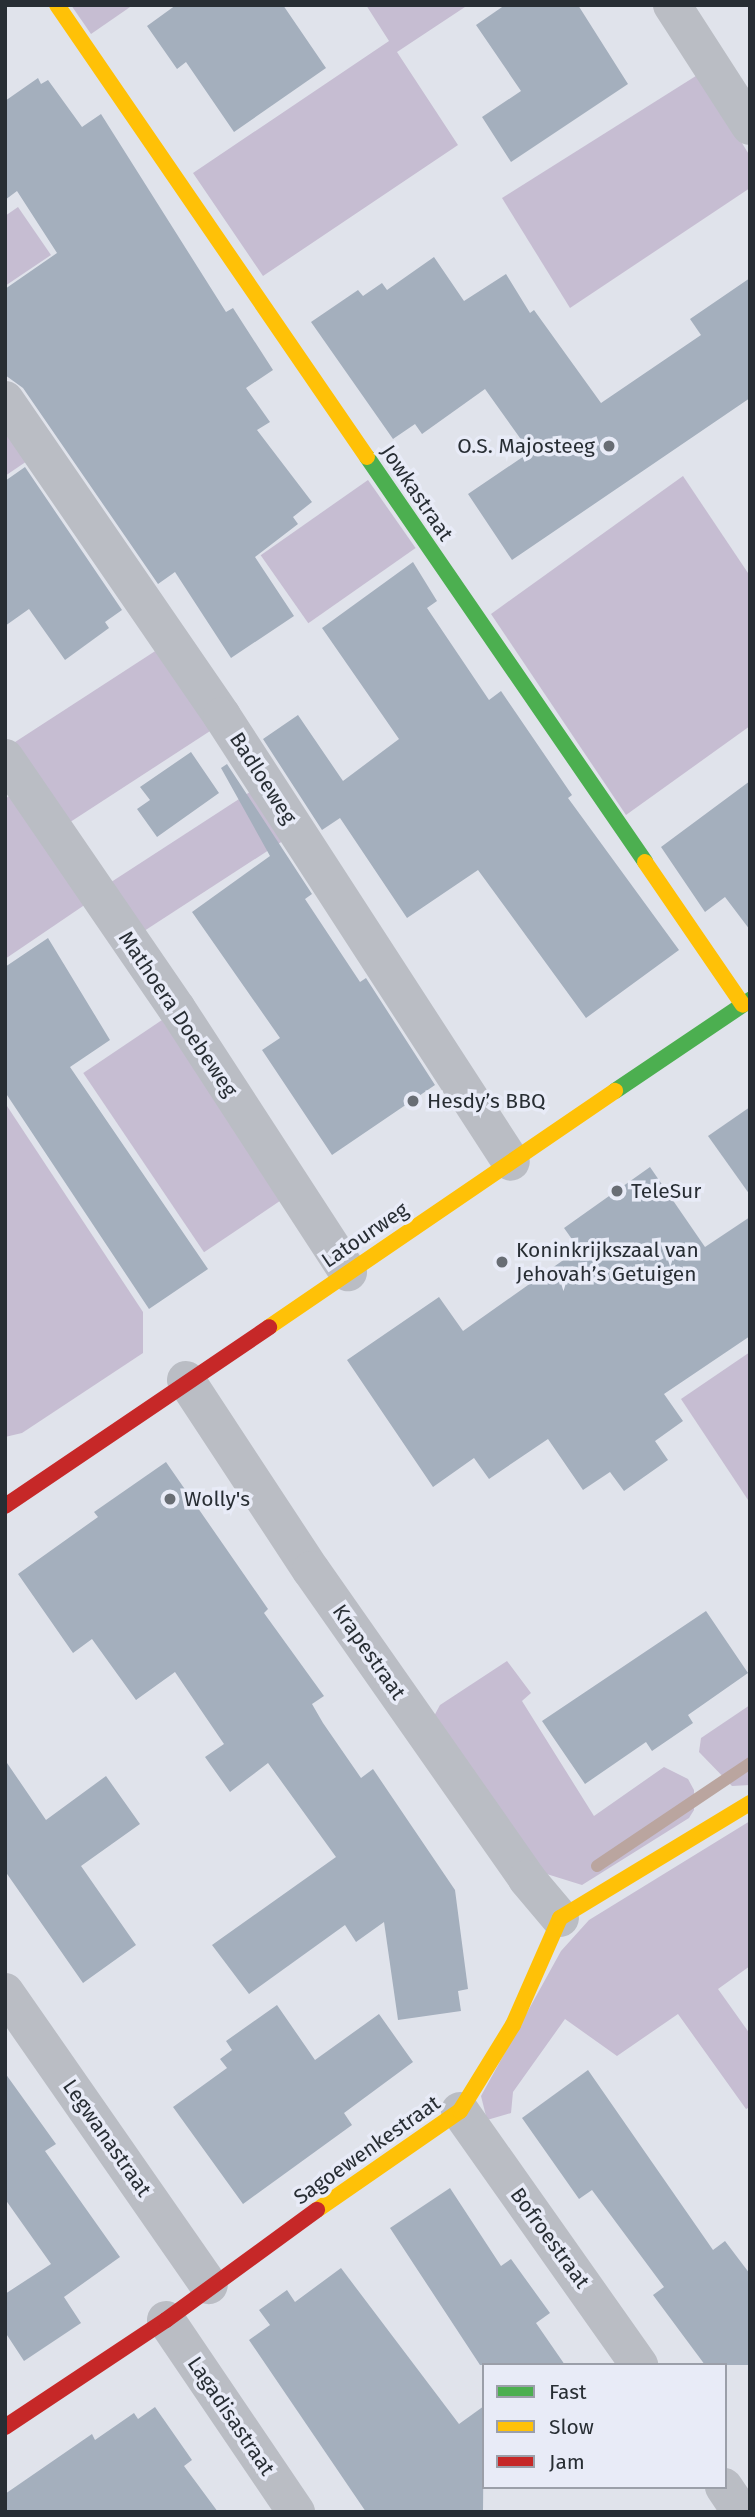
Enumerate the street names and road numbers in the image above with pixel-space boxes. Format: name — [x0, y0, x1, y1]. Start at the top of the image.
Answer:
street label: Jowkastraat — [376, 440, 458, 546]
street label: Badloeweg — [224, 728, 302, 828]
street label: Mathoera Doebeweg — [113, 926, 243, 1102]
street label: Latourweg — [317, 1197, 413, 1273]
street label: Krapestraat — [327, 1600, 411, 1704]
street label: Legwanastraat — [57, 2075, 157, 2201]
street label: Sagoewenkestraat — [289, 2090, 445, 2210]
street label: Bofroestraat — [505, 2183, 595, 2293]
street label: Lagadisastraat — [182, 2352, 280, 2480]

